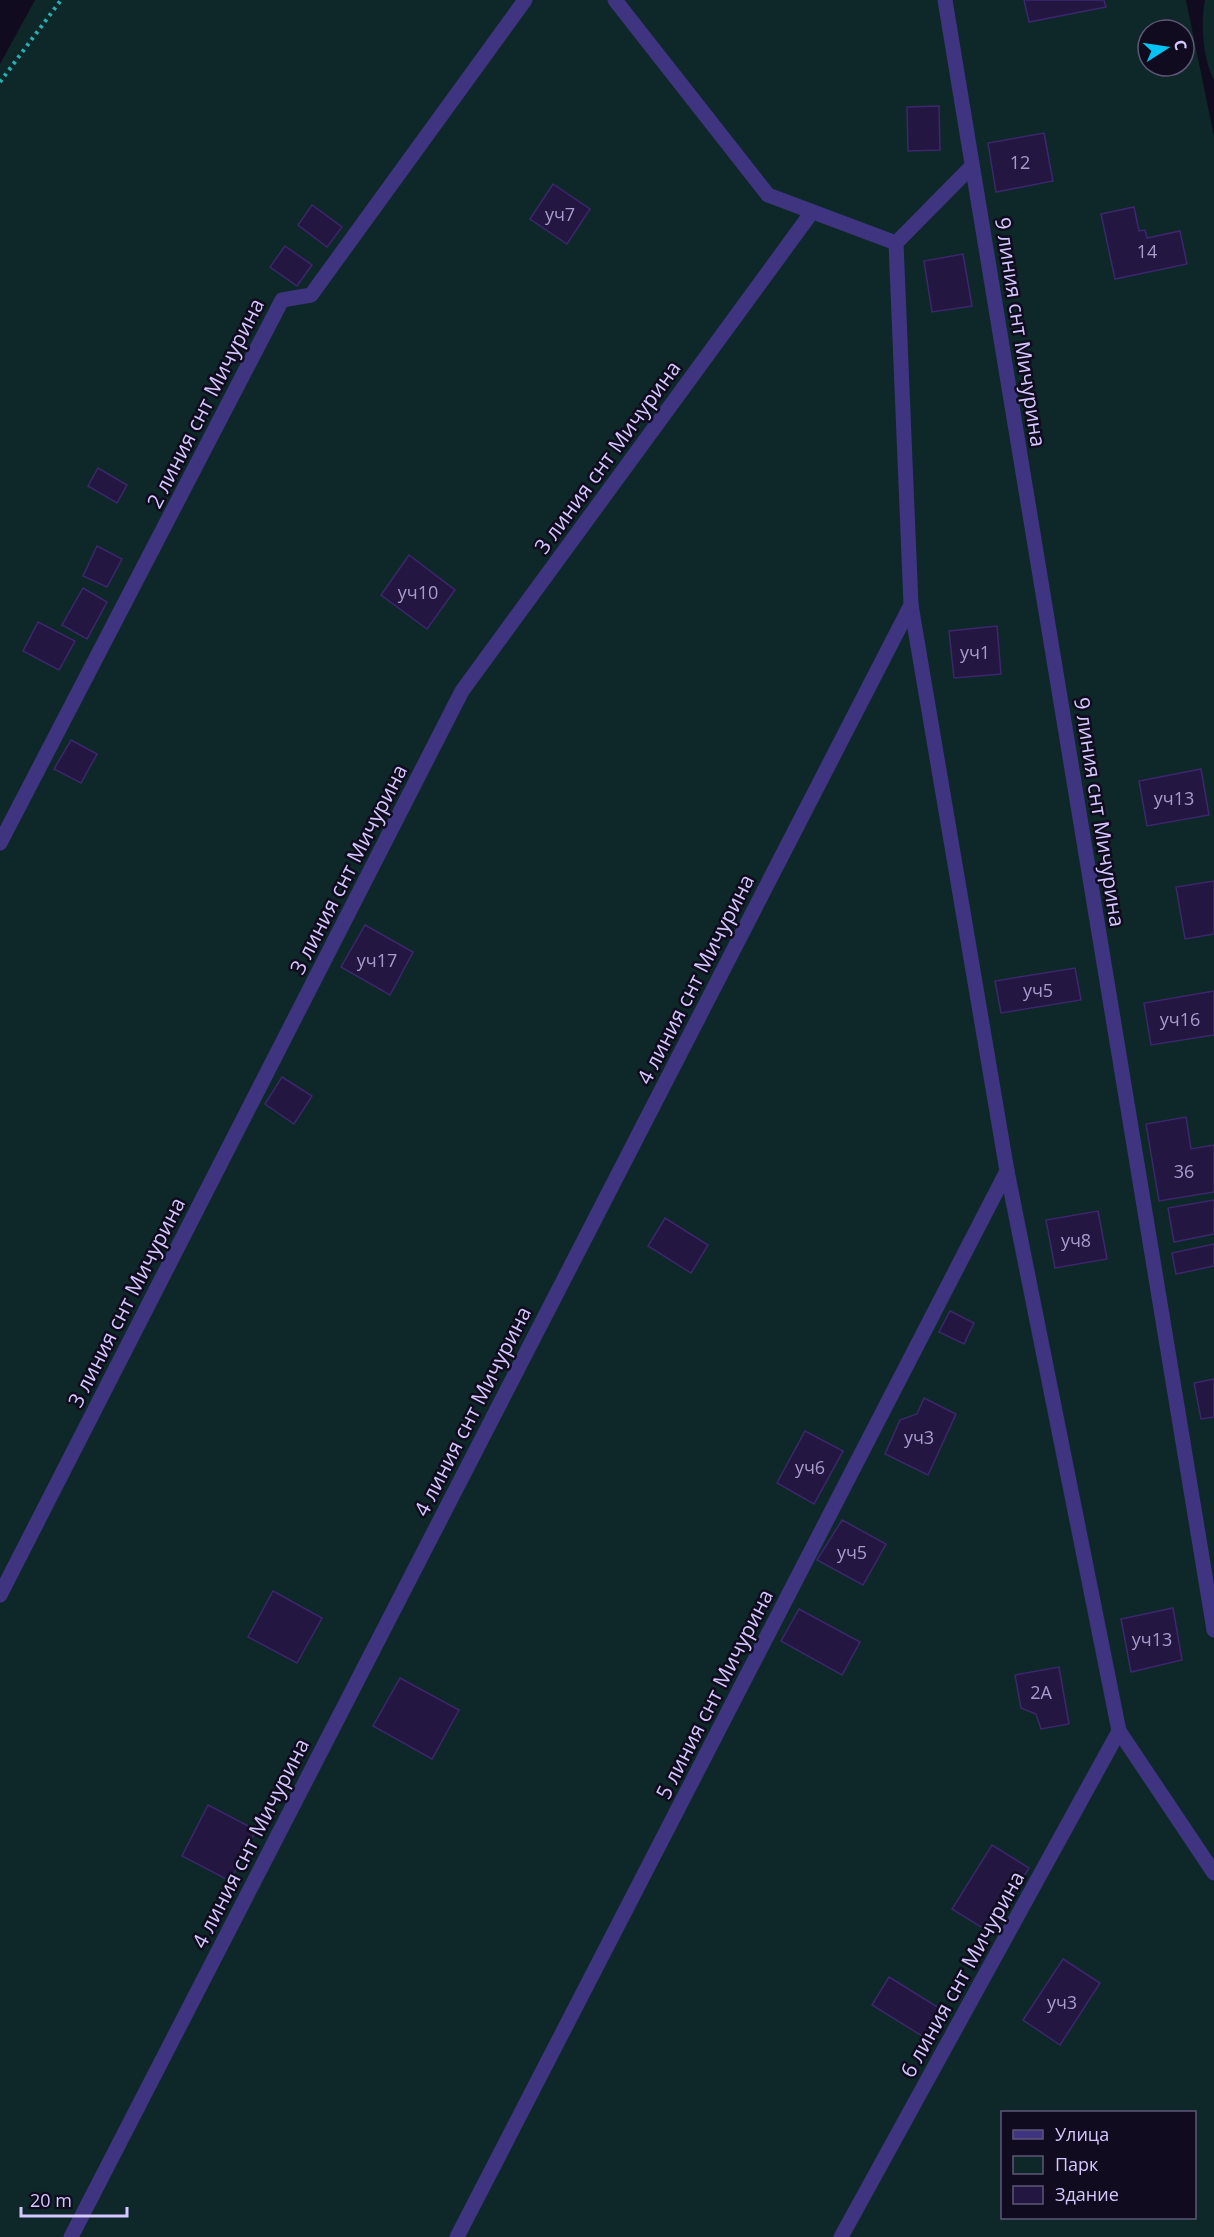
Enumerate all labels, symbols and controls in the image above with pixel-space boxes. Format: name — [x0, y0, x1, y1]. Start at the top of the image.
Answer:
north arrow — [1136, 18, 1196, 78]
text: С — [1169, 38, 1192, 52]
house number: 12 — [1010, 150, 1030, 174]
house number: уч7 — [545, 202, 575, 226]
street label: 9 линия снт Мичурина — [989, 215, 1053, 449]
house number: 14 — [1137, 239, 1157, 263]
street label: 2 линия снт Мичурина — [140, 293, 270, 513]
street label: 3 линия снт Мичурина — [528, 355, 686, 559]
house number: уч10 — [398, 580, 438, 604]
house number: уч1 — [960, 640, 990, 664]
street label: 9 линия снт Мичурина — [1068, 695, 1132, 929]
street label: 3 линия снт Мичурина — [283, 759, 413, 979]
house number: уч13 — [1154, 786, 1194, 810]
street label: 4 линия снт Мичурина — [630, 869, 760, 1089]
house number: уч17 — [357, 948, 397, 972]
house number: уч5 — [1023, 978, 1053, 1002]
house number: уч16 — [1160, 1007, 1200, 1031]
house number: 36 — [1174, 1159, 1194, 1183]
street label: 3 линия снт Мичурина — [61, 1192, 191, 1412]
house number: уч8 — [1061, 1228, 1091, 1252]
street label: 4 линия снт Мичурина — [407, 1301, 537, 1521]
house number: уч3 — [904, 1425, 934, 1449]
house number: уч6 — [795, 1455, 825, 1479]
house number: уч5 — [837, 1540, 867, 1564]
street label: 5 линия снт Мичурина — [649, 1584, 779, 1804]
house number: уч13 — [1132, 1627, 1172, 1651]
house number: 2А — [1030, 1680, 1052, 1704]
street label: 4 линия снт Мичурина — [185, 1733, 315, 1953]
street label: 6 линия снт Мичурина — [894, 1866, 1030, 2082]
house number: уч3 — [1047, 1990, 1077, 2014]
legend — [1001, 2111, 1196, 2219]
text: Улица — [1055, 2122, 1109, 2146]
text: Парк — [1055, 2152, 1099, 2176]
scale bar — [21, 2180, 128, 2218]
text: Здание — [1055, 2182, 1119, 2206]
text: 20 m — [30, 2188, 72, 2212]

